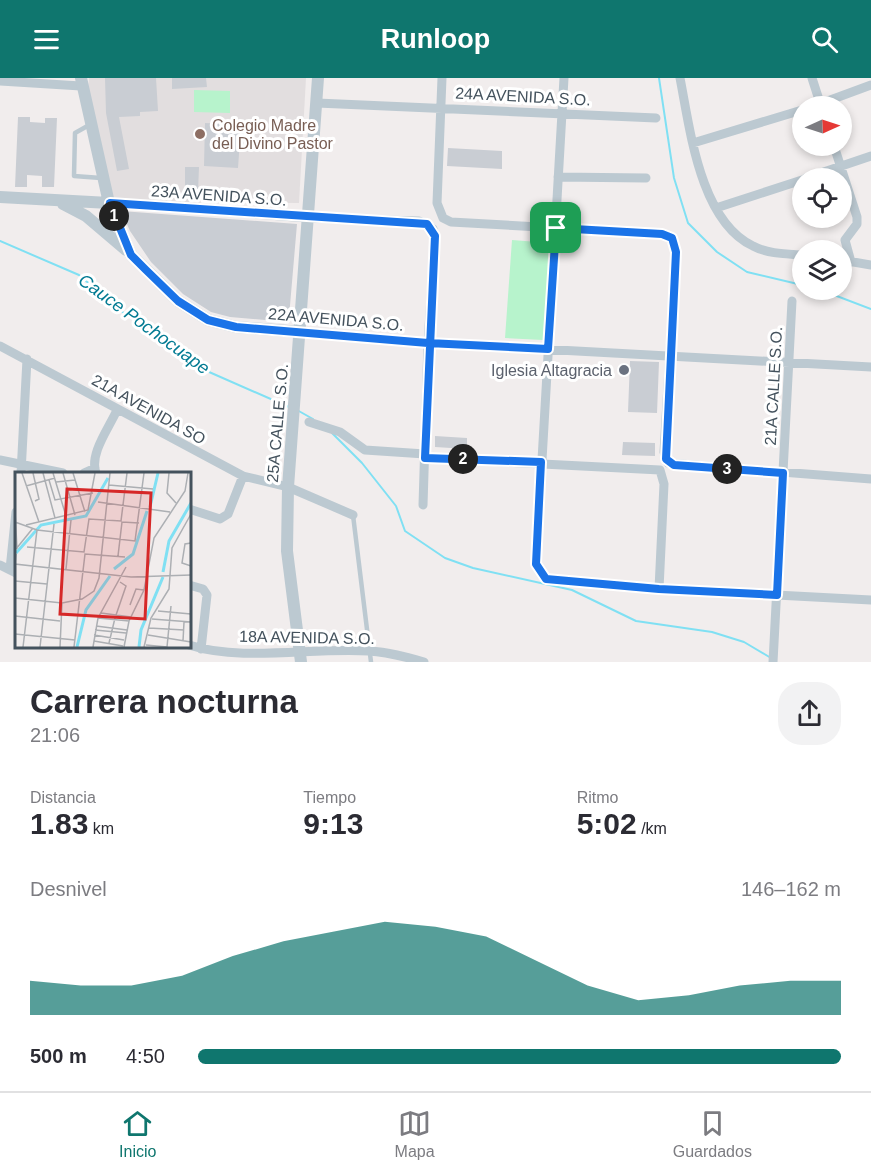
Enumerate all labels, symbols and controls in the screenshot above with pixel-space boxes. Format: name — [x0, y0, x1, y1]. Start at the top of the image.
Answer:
icon: menu — [30, 23, 63, 56]
icon: search — [808, 23, 841, 56]
text: Runloop — [381, 24, 490, 54]
street label: 24A AVENIDA S.O. — [455, 84, 591, 109]
north arrow — [792, 96, 852, 156]
map controls — [792, 96, 852, 300]
place label: Colegio Madre del Divino Pastor — [212, 117, 334, 152]
marker: Colegio Madre del Divino Pastor — [193, 127, 207, 141]
button: locate — [792, 168, 852, 228]
street label: 23A AVENIDA S.O. — [151, 182, 287, 209]
pin: 1 — [99, 201, 129, 231]
pin — [530, 202, 581, 253]
text: 1 — [110, 207, 118, 224]
icon: arrive — [539, 211, 572, 244]
button: layers — [792, 240, 852, 300]
water label: Cauce Pochocuape — [75, 270, 213, 378]
street label: 22A AVENIDA S.O. — [268, 305, 404, 334]
street label: 21A CALLE S.O. — [762, 326, 785, 446]
place label: Iglesia Altagracia — [491, 362, 612, 379]
street label: 25A CALLE S.O. — [264, 363, 291, 483]
marker: Iglesia Altagracia — [617, 363, 631, 377]
street label: 21A AVENIDA SO — [89, 371, 208, 448]
pin: 2 — [448, 444, 478, 474]
text: 2 — [459, 450, 467, 467]
pin: 3 — [712, 454, 742, 484]
text: 3 — [723, 460, 731, 477]
inset map — [15, 472, 190, 647]
street label: 18A AVENIDA S.O. — [239, 628, 375, 647]
button: share — [778, 682, 841, 745]
text: Carrera nocturna — [30, 683, 298, 720]
text: 21:06 — [30, 724, 80, 746]
text: Distancia — [30, 789, 96, 806]
text: Tiempo — [303, 789, 356, 806]
text: Ritmo — [577, 789, 618, 806]
text: 1.83 — [30, 807, 88, 840]
text: 9:13 — [303, 807, 363, 840]
text: 5:02 — [577, 807, 637, 840]
text: km — [88, 820, 114, 837]
text: /km — [637, 820, 667, 837]
text: Desnivel — [30, 878, 107, 900]
text: 146–162 m — [741, 878, 841, 900]
text: 500 m — [30, 1045, 87, 1067]
text: 4:50 — [126, 1045, 165, 1067]
tab: Inicio — [119, 1107, 156, 1161]
tab: Mapa — [395, 1107, 435, 1161]
tab: Guardados — [673, 1107, 752, 1161]

